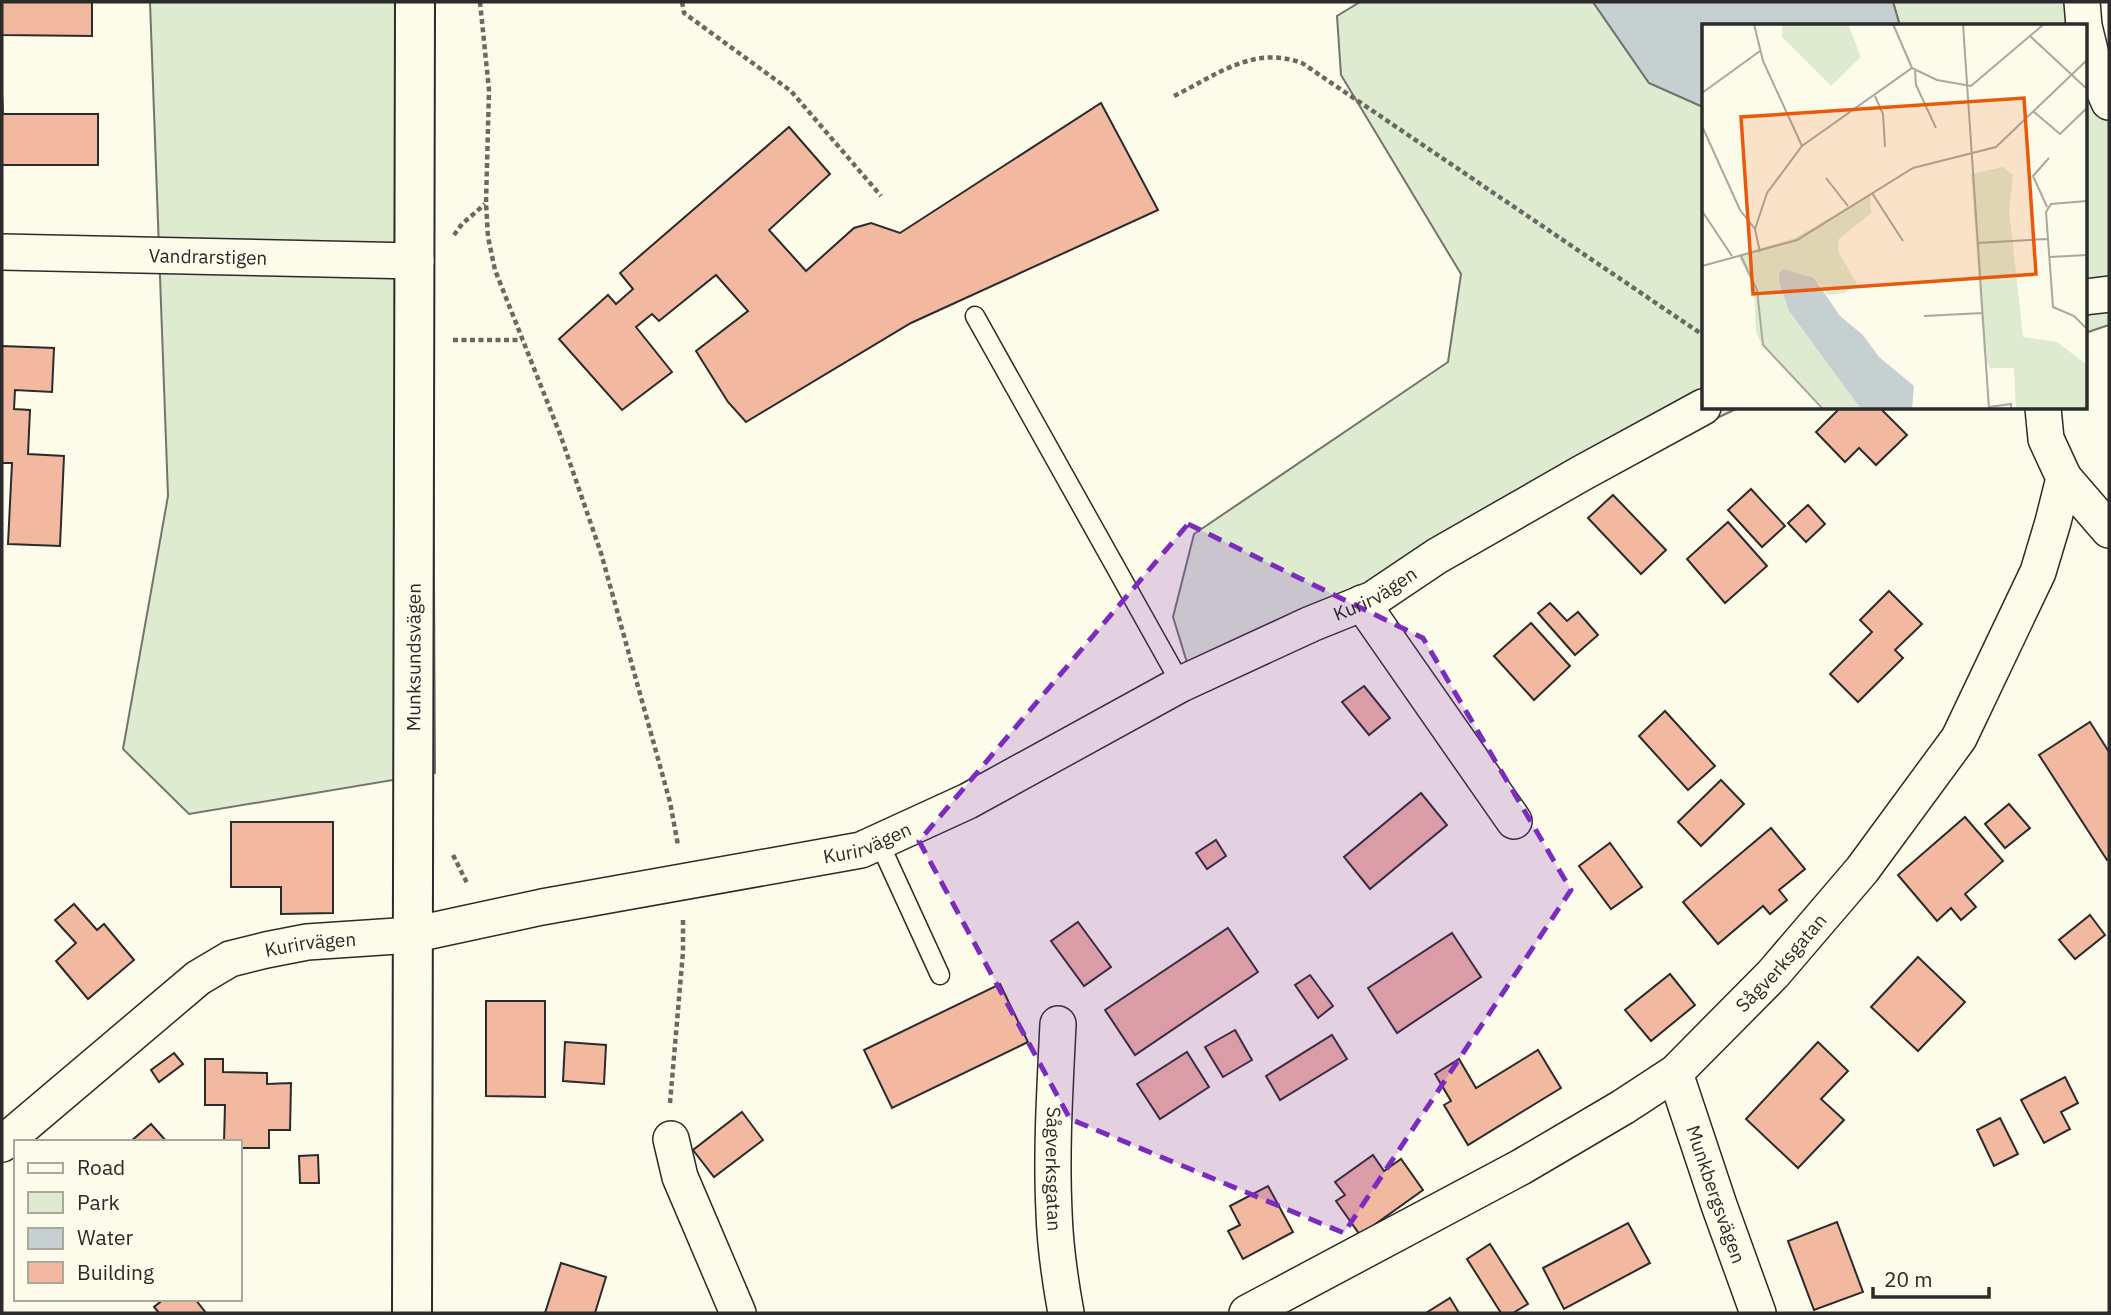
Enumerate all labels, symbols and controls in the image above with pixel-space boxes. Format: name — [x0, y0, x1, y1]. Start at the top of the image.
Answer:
inset map — [1702, 24, 2086, 410]
street label: Vandrarstigen — [148, 243, 268, 270]
street label: Kurirvägen — [1330, 561, 1421, 626]
street label: Munksundsvägen — [401, 583, 426, 731]
street label: Kurirvägen — [821, 817, 915, 869]
street label: Sågverksgatan — [1730, 908, 1832, 1017]
street label: Kurirvägen — [263, 927, 357, 962]
street label: Sågverksgatan — [1041, 1106, 1067, 1232]
street label: Munkbergsvägen — [1681, 1122, 1751, 1267]
legend — [14, 1140, 242, 1301]
text: Road — [77, 1153, 125, 1181]
text: Park — [77, 1188, 120, 1216]
text: Water — [77, 1223, 134, 1251]
scale bar — [1873, 1256, 1988, 1300]
text: Building — [77, 1258, 154, 1286]
text: 20 m — [1884, 1265, 1933, 1293]

